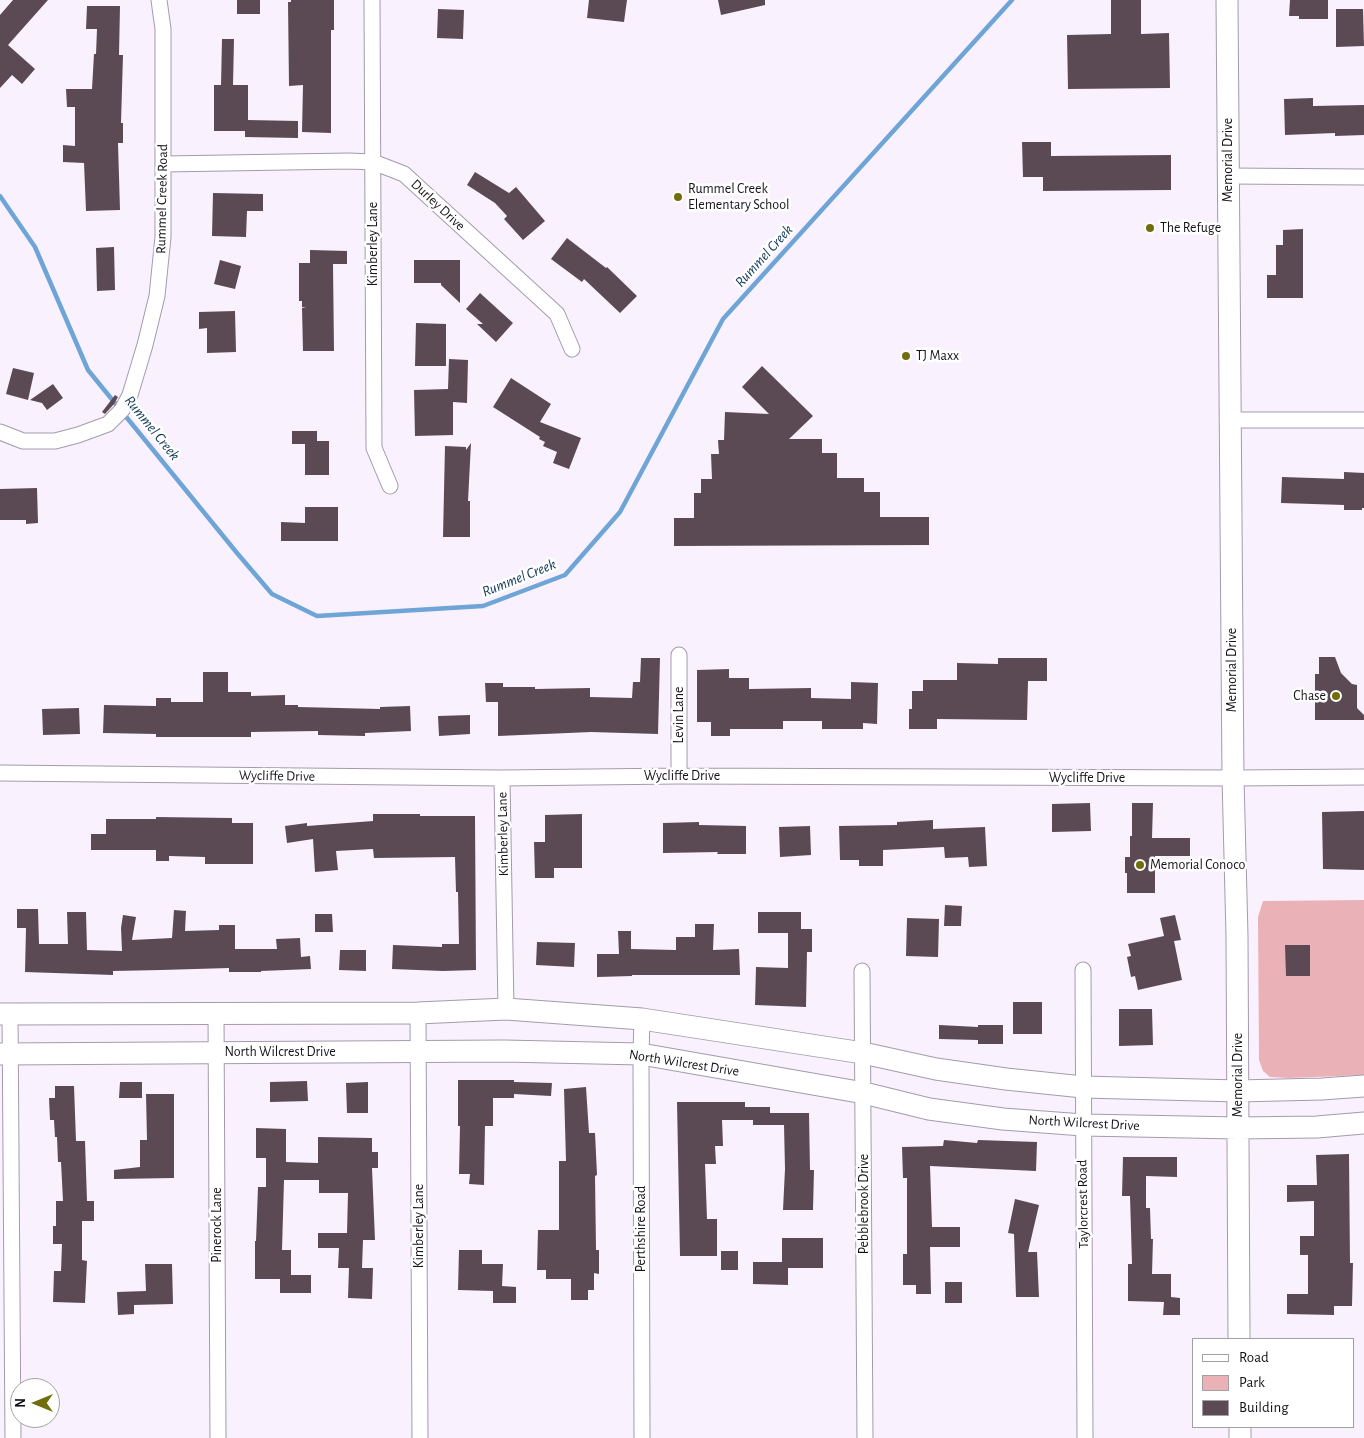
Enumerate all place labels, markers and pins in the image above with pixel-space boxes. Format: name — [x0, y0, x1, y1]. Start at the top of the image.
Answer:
place label: Rummel Creek Elementary School — [688, 181, 789, 213]
marker: Rummel Creek Elementary School — [672, 191, 684, 203]
place label: The Refuge — [1160, 220, 1221, 236]
marker: The Refuge — [1144, 222, 1156, 234]
place label: TJ Maxx — [916, 348, 959, 364]
marker: TJ Maxx — [900, 350, 912, 362]
place label: Chase — [1293, 688, 1326, 704]
marker: Chase — [1330, 690, 1342, 702]
place label: Memorial Conoco — [1150, 857, 1245, 873]
marker: Memorial Conoco — [1134, 859, 1146, 871]

